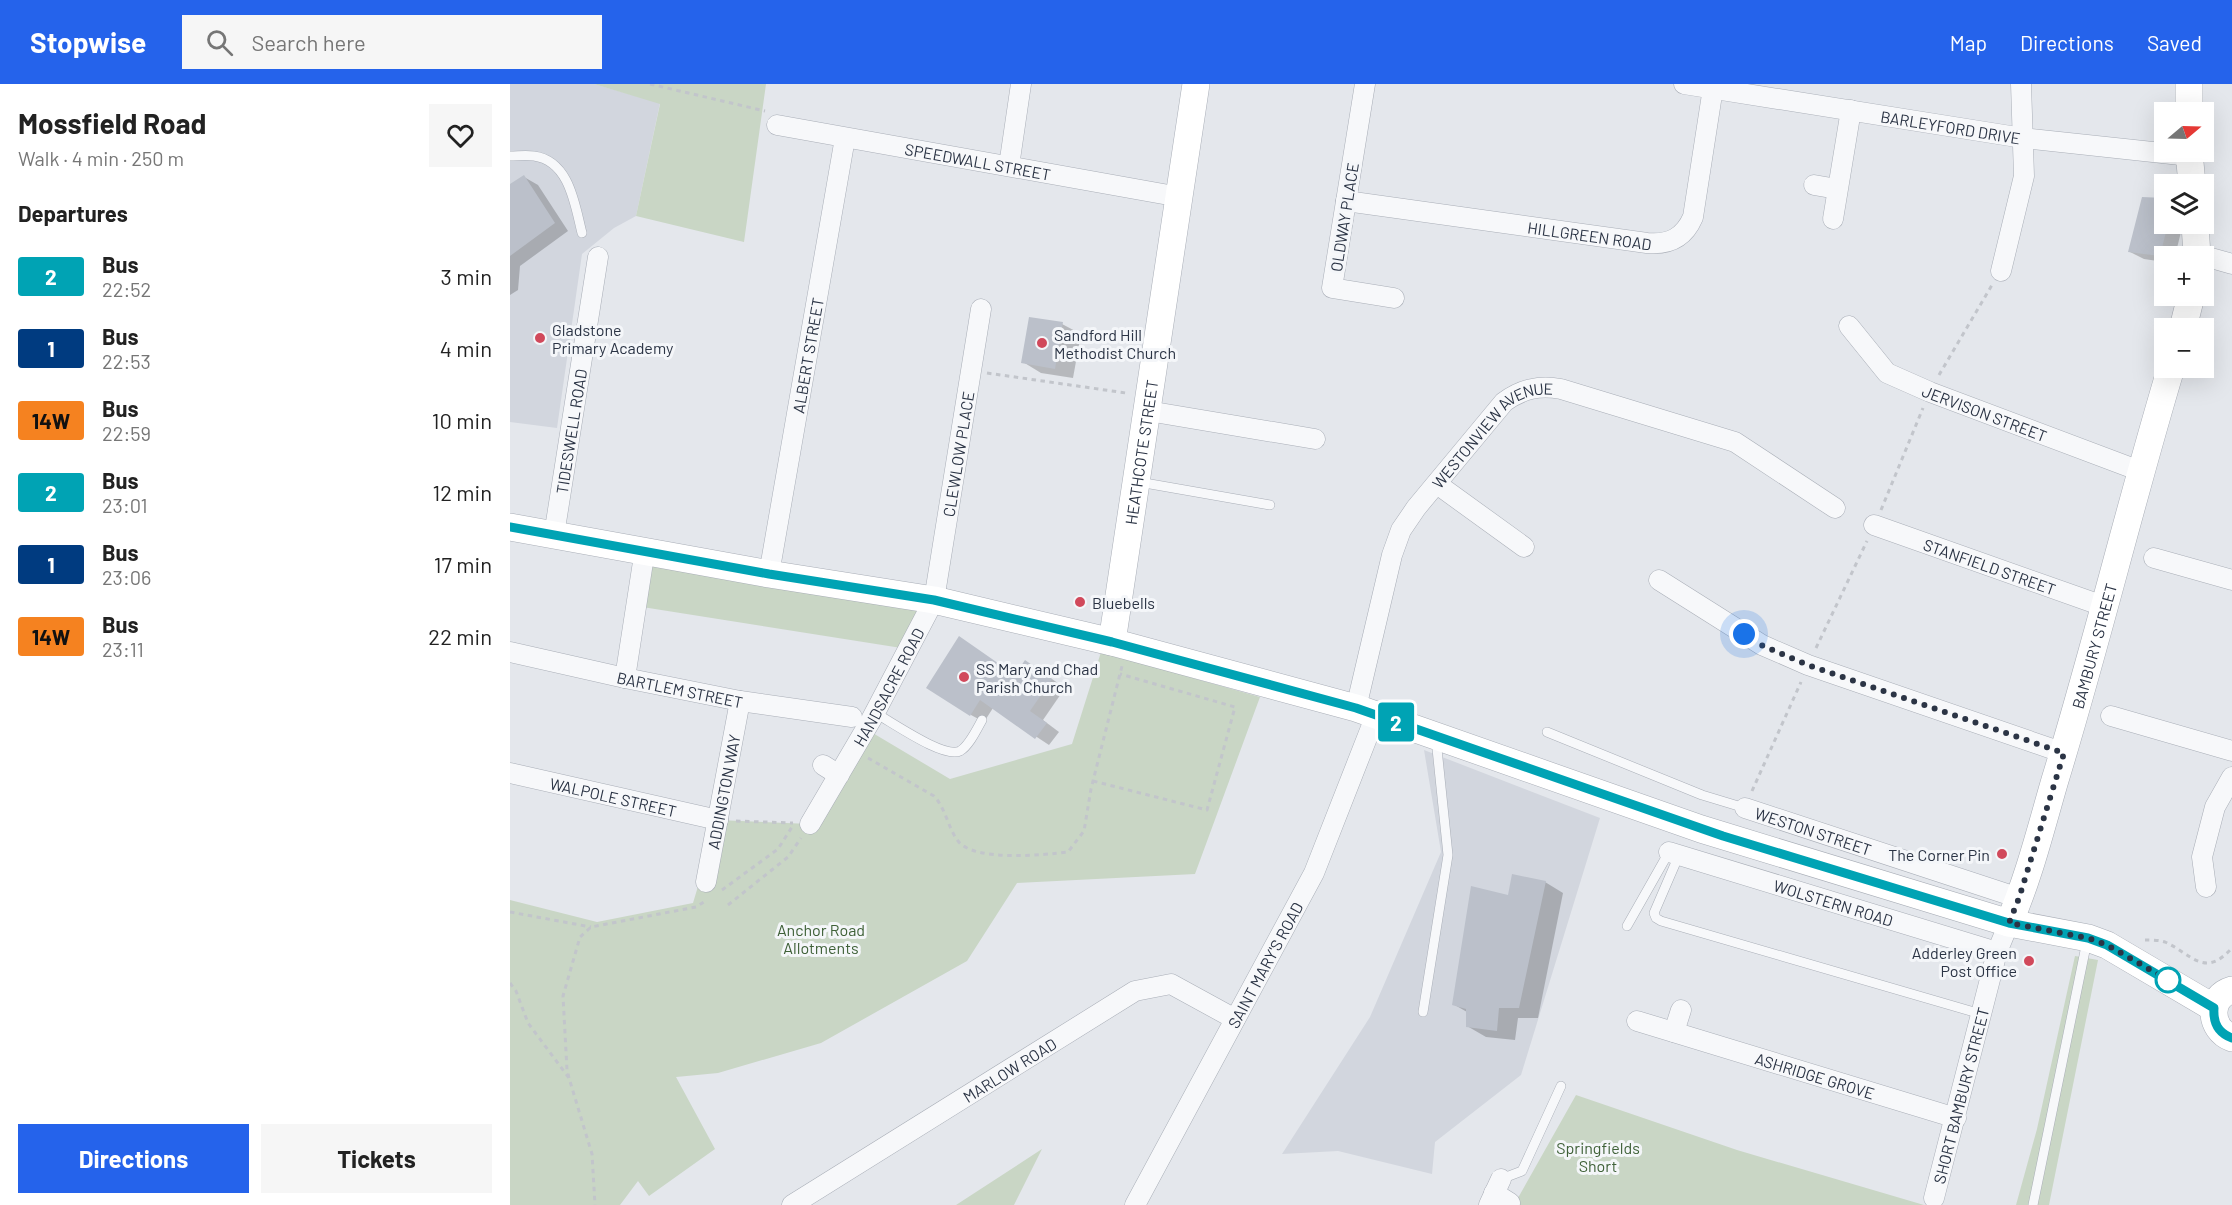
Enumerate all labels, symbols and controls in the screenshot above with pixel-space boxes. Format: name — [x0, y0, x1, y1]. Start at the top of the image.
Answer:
search box — [182, 15, 602, 69]
text: Stopwise — [30, 25, 146, 59]
icon: search — [203, 26, 236, 59]
text: Search here — [251, 29, 366, 55]
text: Map — [1950, 30, 1987, 55]
text: Directions — [2020, 30, 2114, 55]
text: Saved — [2147, 30, 2202, 55]
north arrow — [2154, 102, 2214, 162]
map controls — [2154, 102, 2214, 378]
button: heart — [429, 104, 492, 167]
text: Mossfield Road — [18, 106, 206, 140]
street label: BARLEYFORD DRIVE — [1879, 106, 2022, 147]
street label: SPEEDWALL STREET — [903, 139, 1052, 183]
text: Walk · 4 min · 250 m — [18, 146, 184, 170]
street label: OLDWAY PLACE — [1326, 161, 1362, 273]
button: layers — [2154, 174, 2214, 234]
text: Departures — [18, 200, 128, 226]
street label: HILLGREEN ROAD — [1526, 217, 1653, 253]
button: + — [2154, 246, 2214, 306]
text: Bus — [102, 251, 139, 277]
text: 3 min — [441, 263, 492, 289]
text: 2 — [45, 264, 57, 289]
text: 22:52 — [102, 277, 151, 301]
street label: ALBERT STREET — [788, 296, 827, 415]
button: − — [2154, 318, 2214, 378]
place label: Gladstone Primary Academy — [552, 320, 674, 357]
text: Bus — [102, 323, 139, 349]
place label: Sandford Hill Methodist Church — [1054, 325, 1176, 362]
marker: Gladstone Primary Academy — [533, 331, 547, 345]
text: 4 min — [440, 335, 492, 361]
text: 1 — [47, 336, 55, 361]
marker: Sandford Hill Methodist Church — [1035, 336, 1049, 350]
text: 22:53 — [102, 349, 151, 373]
street label: TIDESWELL ROAD — [551, 367, 590, 495]
street label: HEATHCOTE STREET — [1120, 378, 1161, 526]
street label: WESTONVIEW AVENUE — [1427, 378, 1554, 492]
street label: JERVISON STREET — [1919, 380, 2050, 445]
street label: CLEWLOW PLACE — [938, 390, 977, 518]
text: Bus — [102, 395, 139, 421]
text: 10 min — [432, 407, 492, 433]
text: 14W — [32, 408, 70, 433]
text: 22:59 — [102, 421, 151, 445]
text: Bus — [102, 467, 139, 493]
text: 12 min — [432, 479, 492, 505]
text: 2 — [45, 480, 57, 505]
text: 23:01 — [102, 493, 147, 517]
street label: STANFIELD STREET — [1921, 534, 2059, 598]
text: Bus — [102, 539, 139, 565]
text: 17 min — [434, 551, 492, 577]
text: 1 — [47, 552, 55, 577]
text: 23:06 — [102, 565, 151, 589]
street label: BAMBURY STREET — [2067, 581, 2120, 711]
place label: Bluebells — [1092, 593, 1155, 612]
marker: Bluebells — [1073, 595, 1087, 609]
text: Bus — [102, 611, 139, 637]
your location — [1729, 619, 1759, 649]
text: 22 min — [428, 623, 492, 649]
text: 14W — [32, 624, 70, 649]
street label: HANDSACRE ROAD — [848, 624, 927, 749]
text: 23:11 — [102, 637, 144, 661]
place label: SS Mary and Chad Parish Church — [976, 659, 1098, 696]
street label: BARTLEM STREET — [615, 667, 745, 711]
marker: SS Mary and Chad Parish Church — [957, 670, 971, 684]
line badge: 2 — [1376, 702, 1416, 742]
text: 2 — [1390, 710, 1402, 735]
street label: ADDINGTON WAY — [703, 732, 743, 851]
street label: WALPOLE STREET — [548, 773, 679, 820]
street label: WESTON STREET — [1753, 803, 1874, 858]
place label: The Corner Pin — [1888, 845, 1990, 864]
marker: The Corner Pin — [1995, 847, 2009, 861]
street label: WOLSTERN ROAD — [1772, 875, 1895, 929]
street label: SAINT MARY'S ROAD — [1223, 898, 1306, 1031]
park label: Anchor Road Allotments — [777, 920, 865, 957]
place label: Adderley Green Post Office — [1912, 943, 2017, 980]
marker: Adderley Green Post Office — [2022, 954, 2036, 968]
unlabelled marker — [2155, 967, 2181, 993]
street label: SHORT BAMBURY STREET — [1929, 1005, 1992, 1186]
street label: MARLOW ROAD — [959, 1033, 1059, 1106]
street label: ASHRIDGE GROVE — [1753, 1048, 1877, 1102]
button: Directions — [18, 1124, 249, 1193]
button: Tickets — [261, 1124, 492, 1193]
park label: Springfields Short — [1556, 1138, 1640, 1175]

